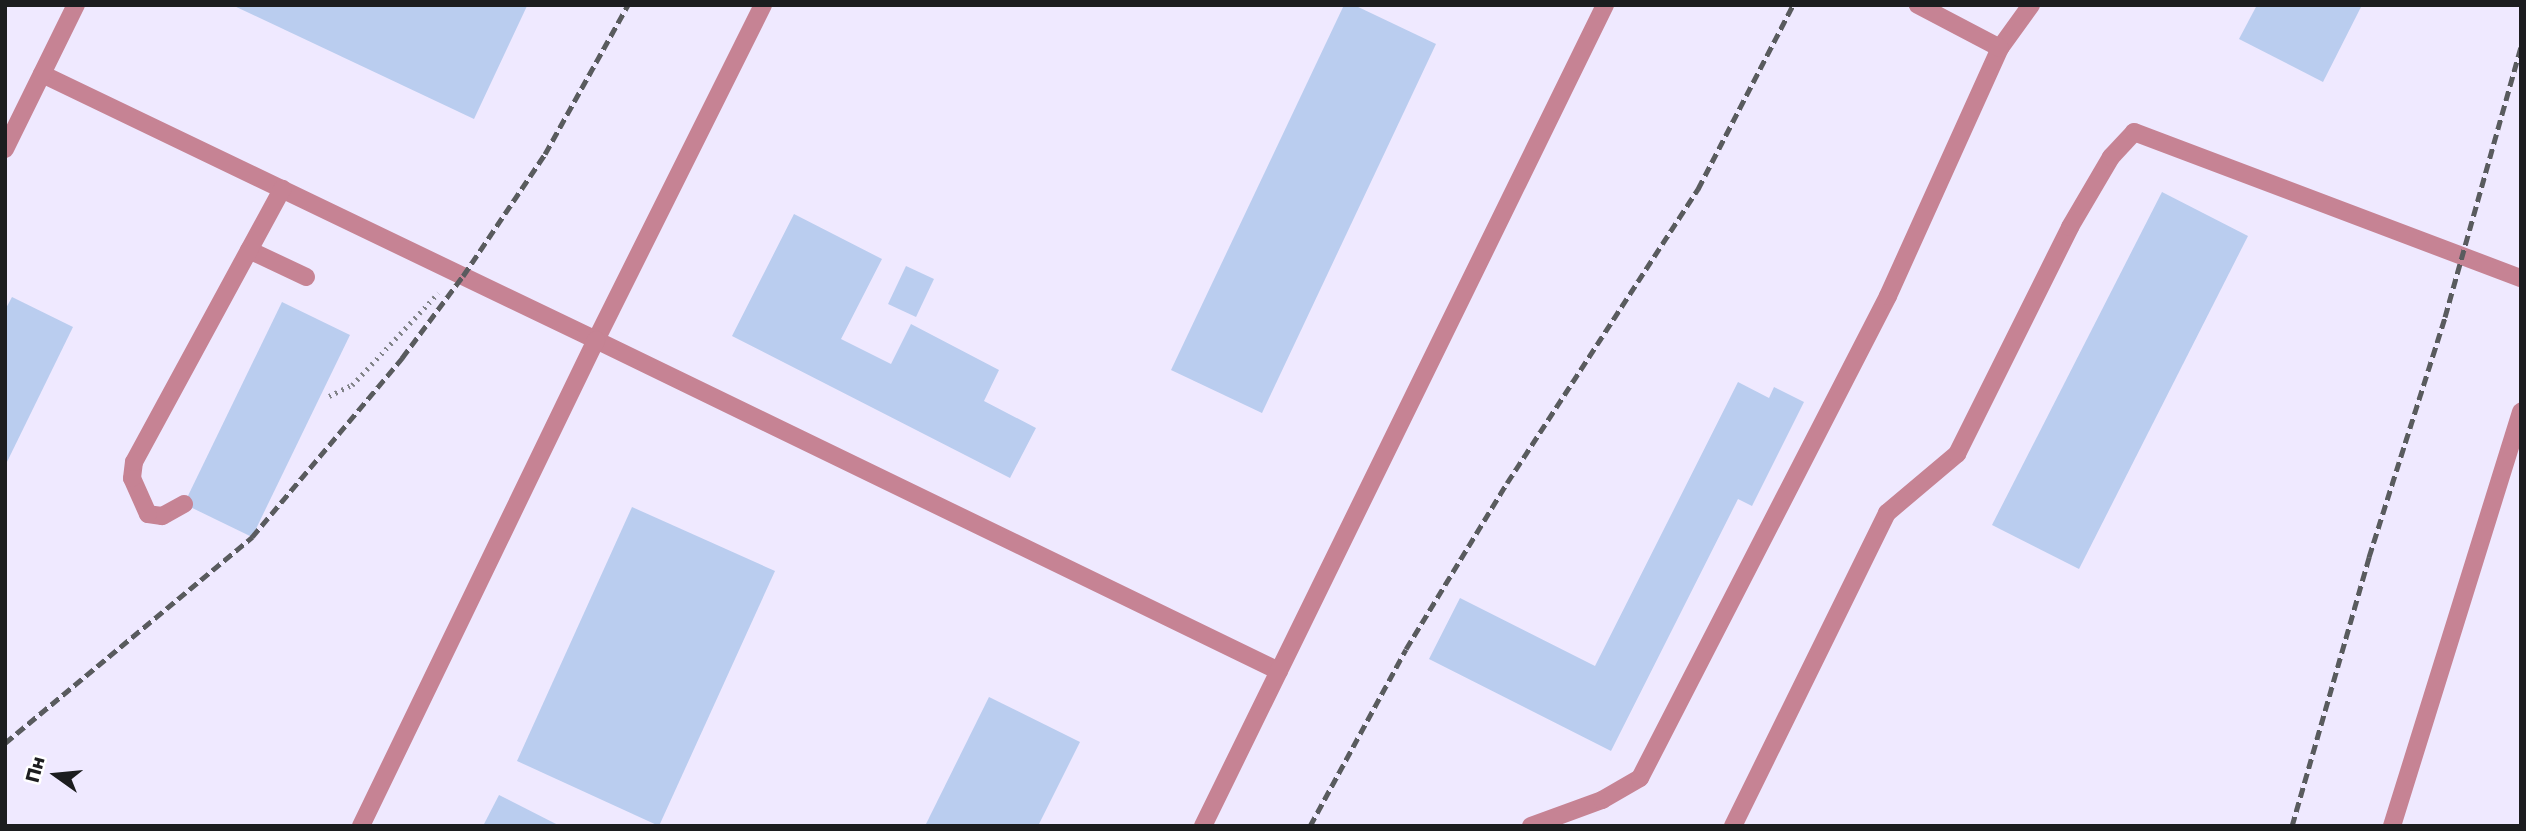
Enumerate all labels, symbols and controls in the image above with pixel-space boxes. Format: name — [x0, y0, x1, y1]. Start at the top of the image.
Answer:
north arrow — [21, 740, 91, 810]
text: Пн — [21, 754, 50, 785]

